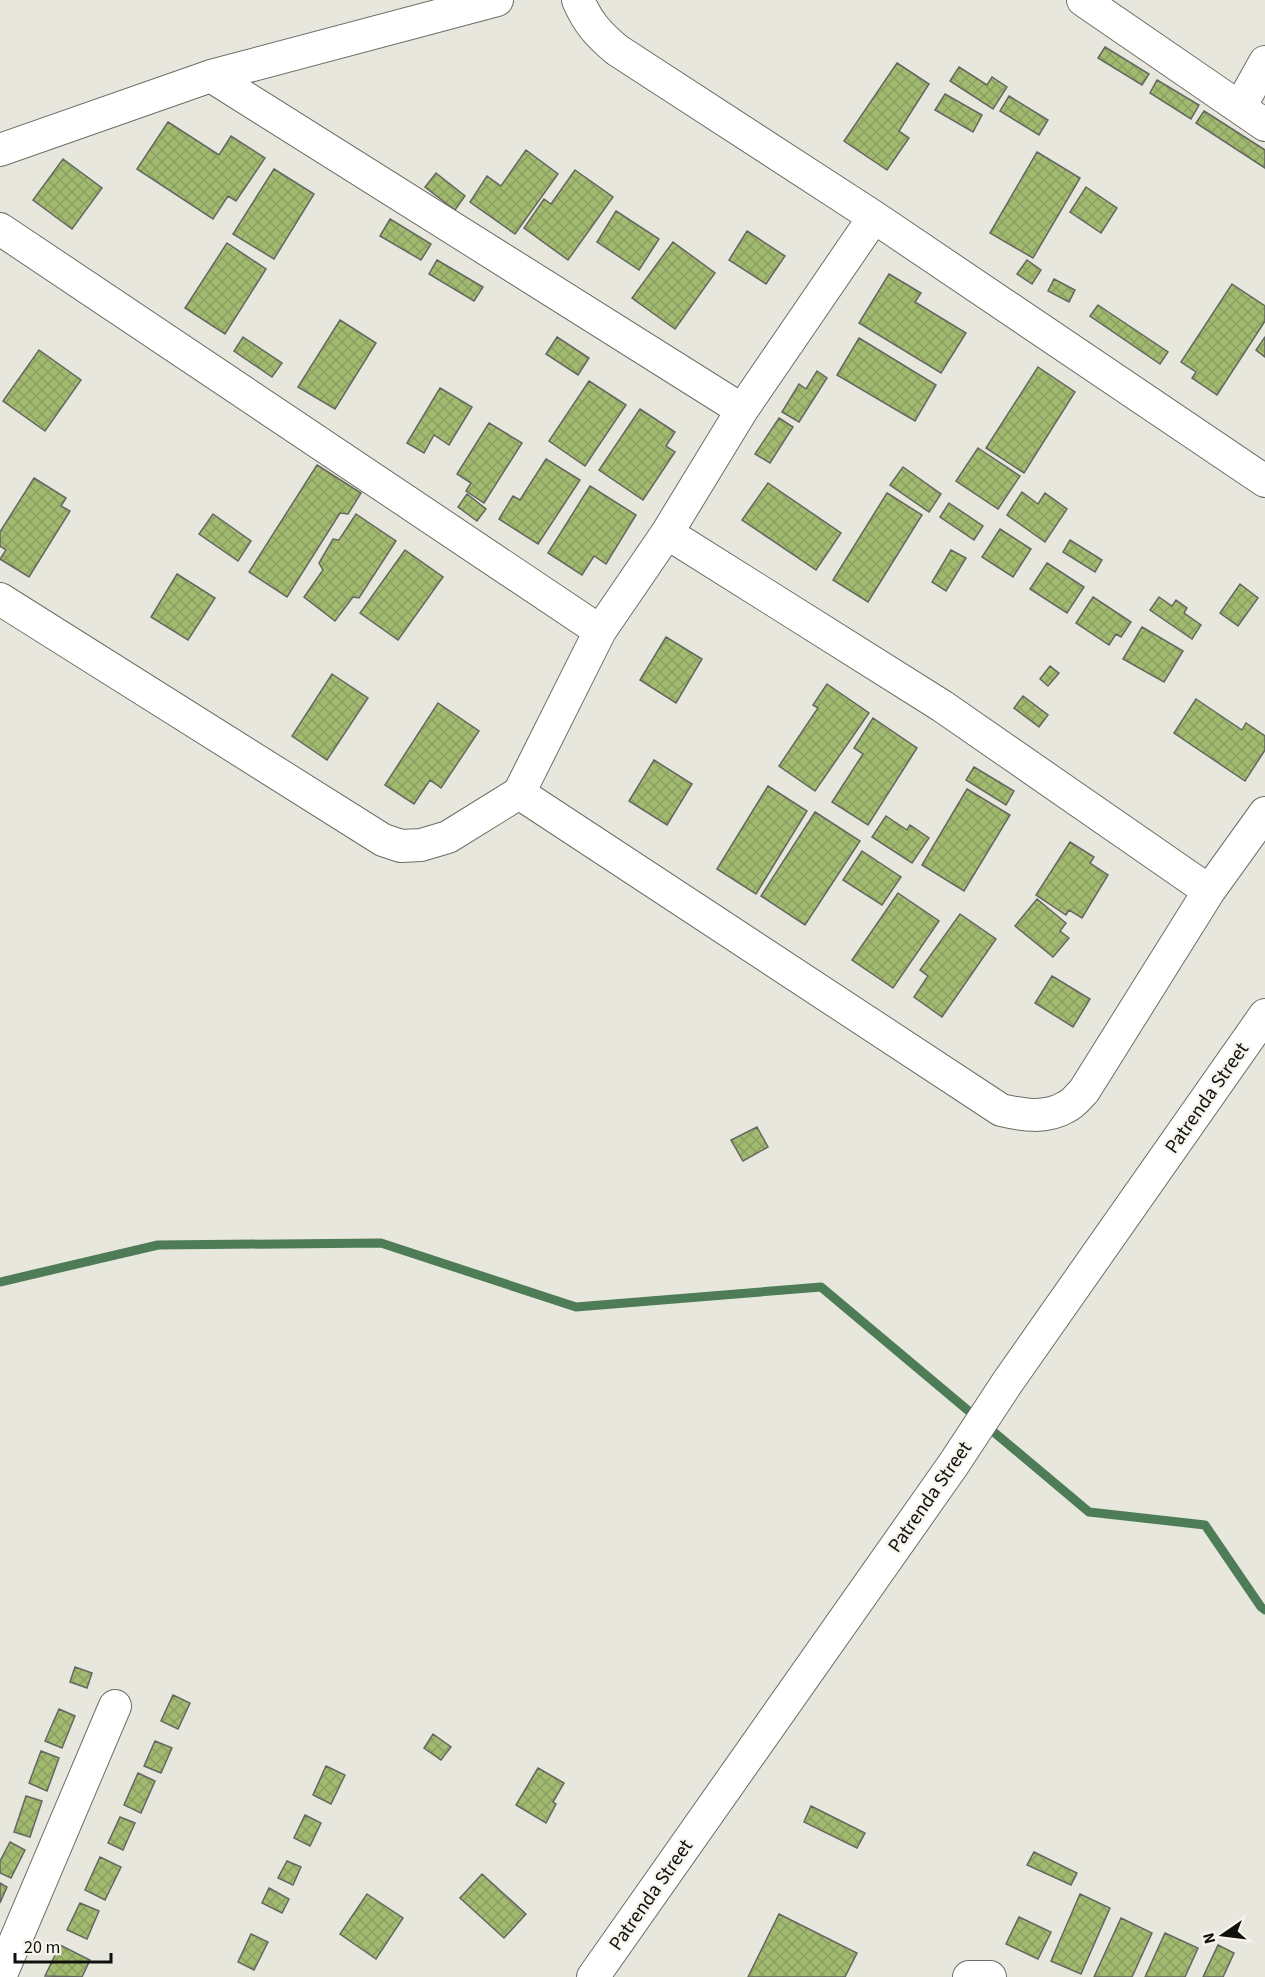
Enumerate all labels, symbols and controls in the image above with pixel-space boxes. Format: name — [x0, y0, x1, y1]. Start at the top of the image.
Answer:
street label: Patrenda Street — [1158, 1037, 1256, 1159]
street label: Patrenda Street — [881, 1436, 979, 1558]
street label: Patrenda Street — [602, 1834, 700, 1956]
north arrow — [1193, 1905, 1253, 1965]
scale bar — [15, 1926, 111, 1964]
text: N — [1197, 1931, 1221, 1946]
text: 20 m — [24, 1935, 60, 1960]

